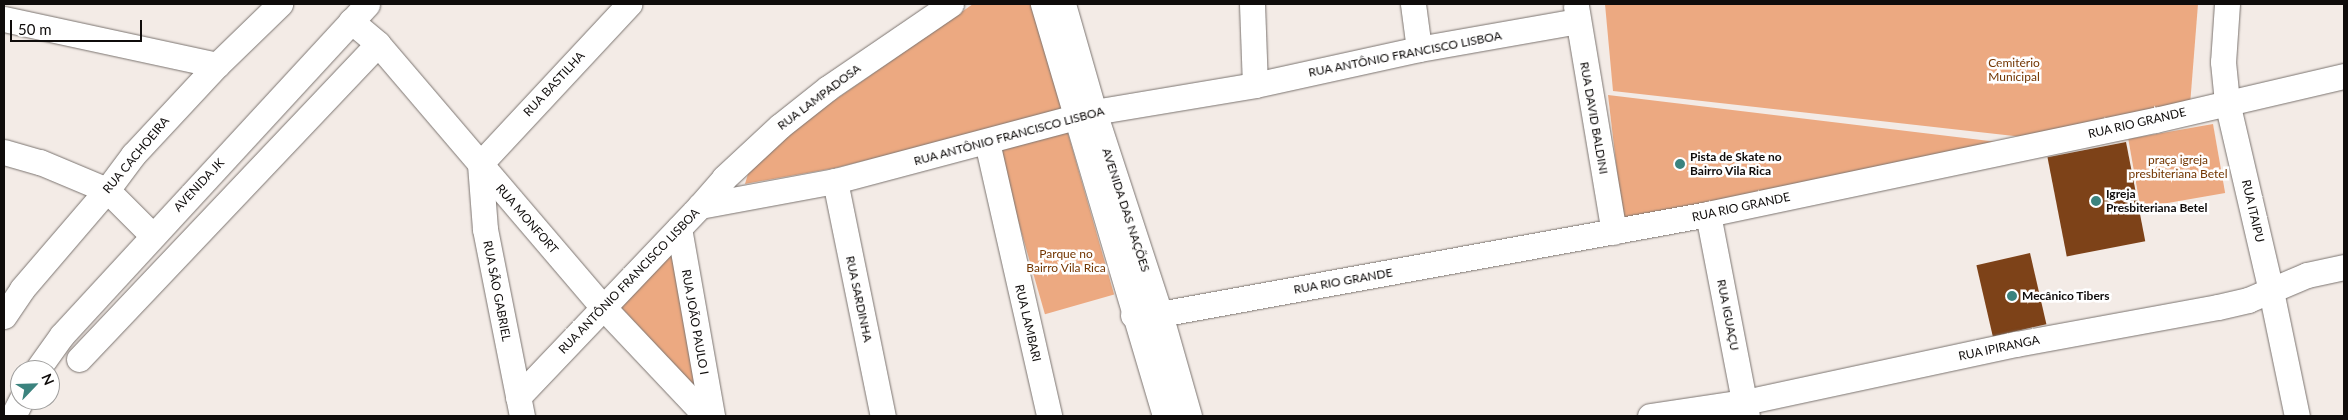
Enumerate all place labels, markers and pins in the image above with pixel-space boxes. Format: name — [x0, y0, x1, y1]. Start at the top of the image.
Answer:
place label: Pista de Skate no Bairro Vila Rica — [1690, 150, 1782, 178]
marker: Pista de Skate no Bairro Vila Rica — [1674, 158, 1686, 170]
place label: Igreja Presbiteriana Betel — [2106, 187, 2207, 215]
marker: Igreja Presbiteriana Betel — [2090, 195, 2102, 207]
place label: Mecânico Tibers — [2022, 289, 2110, 303]
marker: Mecânico Tibers — [2006, 290, 2018, 302]

